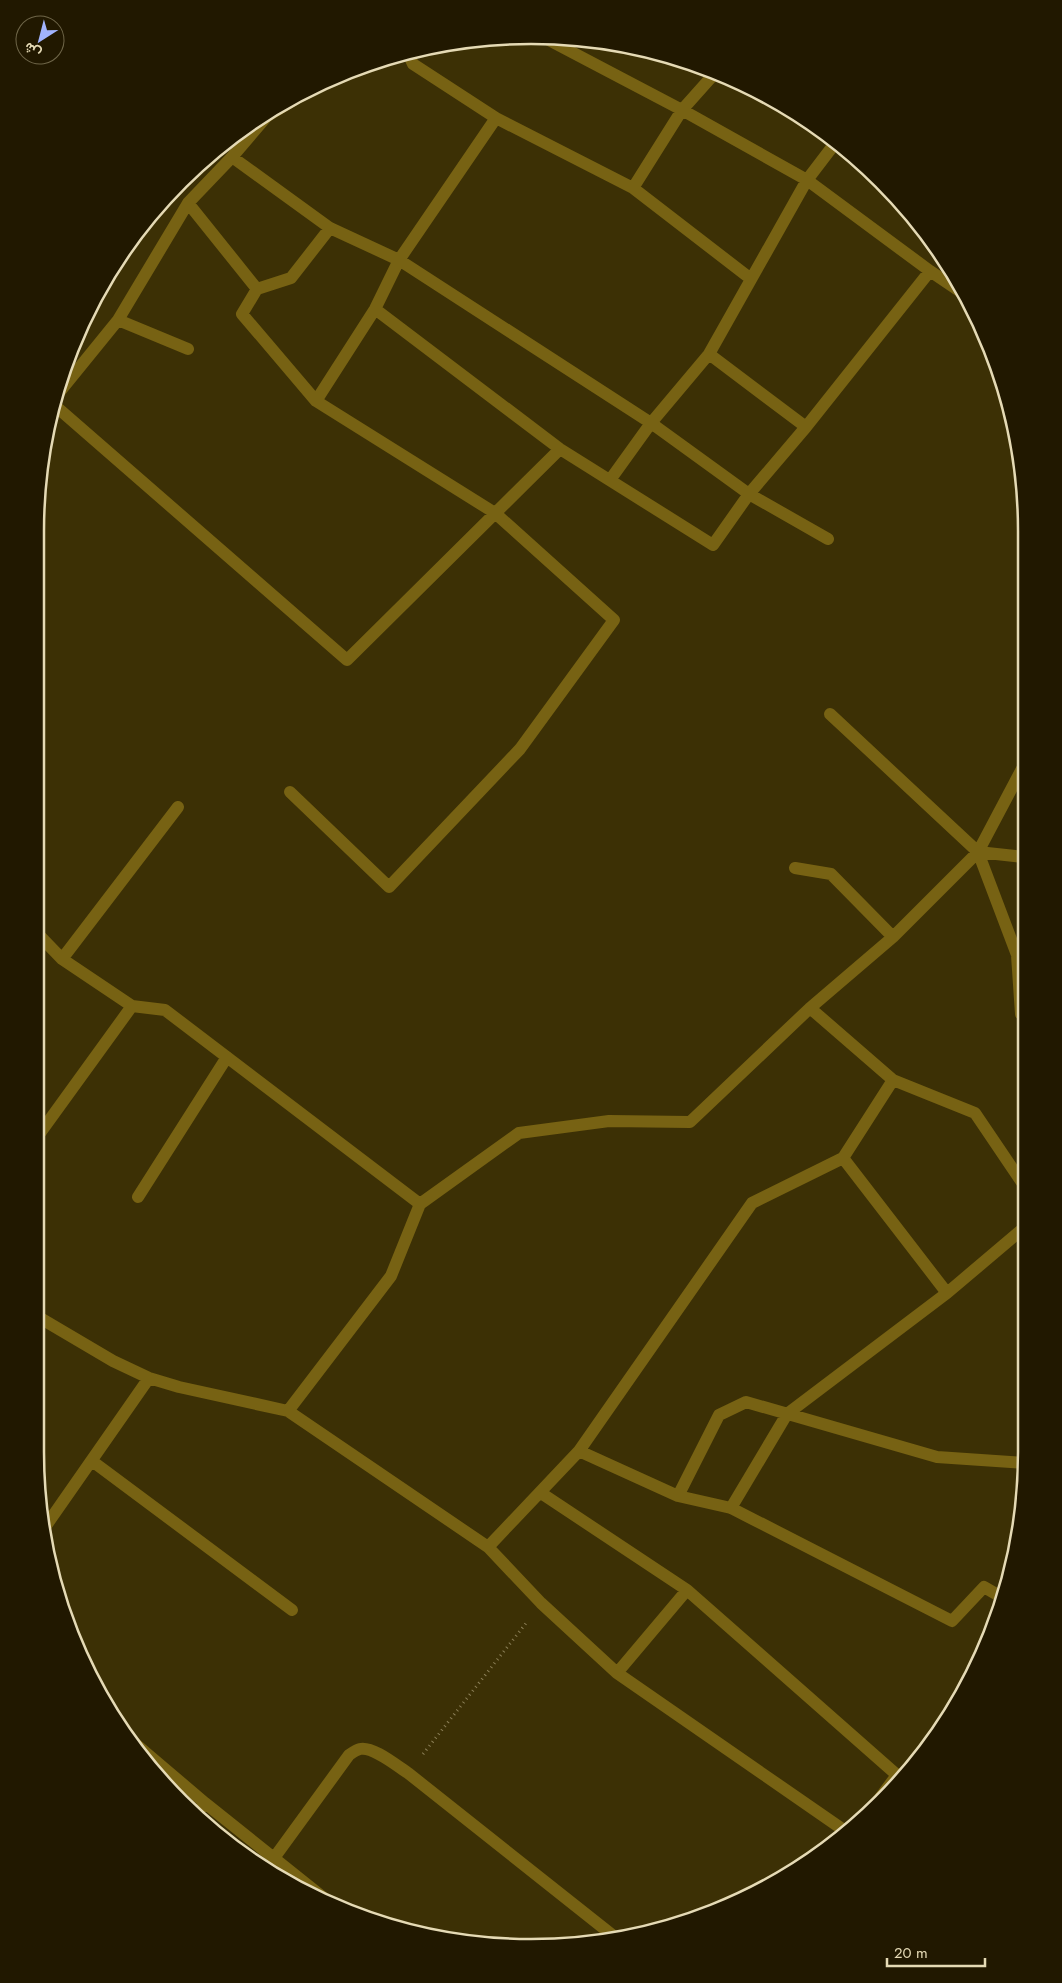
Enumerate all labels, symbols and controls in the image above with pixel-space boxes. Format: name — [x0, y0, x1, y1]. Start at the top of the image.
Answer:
north arrow — [15, 15, 65, 65]
text: ش — [20, 37, 45, 64]
scale bar — [887, 1936, 984, 1968]
text: 20 m — [894, 1942, 928, 1964]

